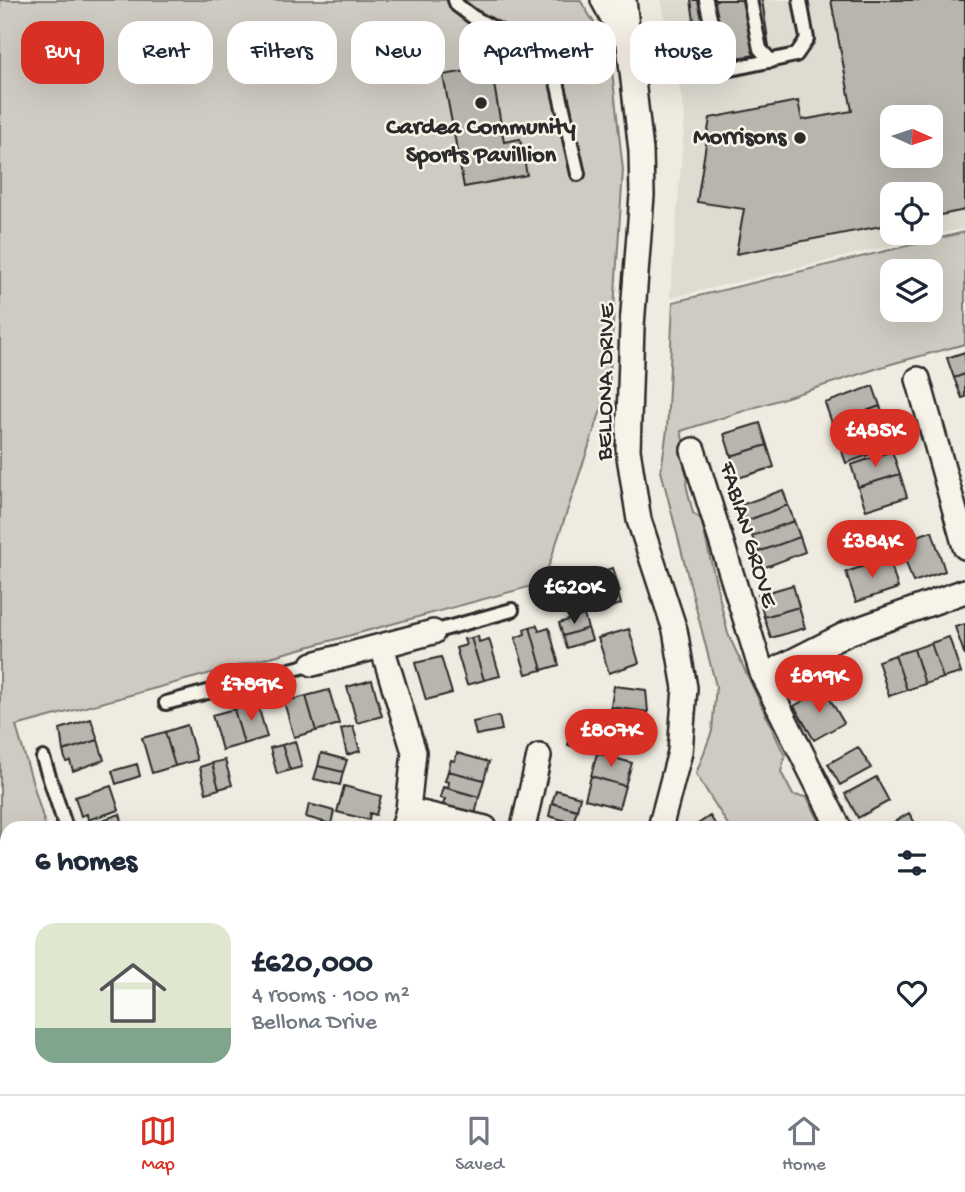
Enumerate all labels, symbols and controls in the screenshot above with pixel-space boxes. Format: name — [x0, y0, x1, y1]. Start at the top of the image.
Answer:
chip: Buy — [21, 21, 104, 84]
chip: Rent — [118, 21, 213, 84]
chip: Filters — [227, 21, 337, 84]
chip: New — [351, 21, 445, 84]
chip: Apartment — [459, 21, 616, 84]
chip: House — [630, 21, 736, 84]
marker: Cardea Community Sports Pavillion — [473, 95, 489, 111]
north arrow — [880, 105, 943, 168]
map controls — [880, 105, 943, 322]
place label: Cardea Community Sports Pavillion — [386, 114, 576, 171]
place label: Morrisons — [693, 124, 787, 153]
marker: Morrisons — [792, 130, 808, 146]
button: locate — [880, 182, 943, 245]
button: layers — [880, 259, 943, 322]
street label: BELLONA DRIVE — [591, 302, 623, 462]
pin: £485K — [826, 410, 924, 469]
text: £485K — [846, 418, 904, 445]
street label: FABIAN GROVE — [711, 458, 783, 612]
pin: £384K — [823, 520, 921, 580]
text: £384K — [843, 529, 901, 556]
pin: £620K — [525, 566, 623, 626]
text: £620K — [545, 575, 603, 602]
pin: £819K — [770, 656, 868, 715]
pin: £789K — [202, 664, 300, 723]
text: £819K — [791, 664, 847, 691]
text: £789K — [222, 672, 280, 699]
pin: £807K — [562, 710, 660, 769]
text: £807K — [581, 718, 641, 745]
icon: filters — [893, 844, 931, 882]
text: 6 homes — [35, 846, 137, 881]
text: £620,000 — [252, 948, 373, 983]
icon: home — [91, 951, 175, 1035]
icon: heart — [893, 974, 931, 1012]
text: 4 rooms · 100 m² — [252, 983, 410, 1010]
text: Bellona Drive — [252, 1010, 377, 1037]
tab: Map — [139, 1112, 177, 1177]
tab: Saved — [455, 1112, 504, 1177]
tab: Home — [782, 1112, 826, 1177]

